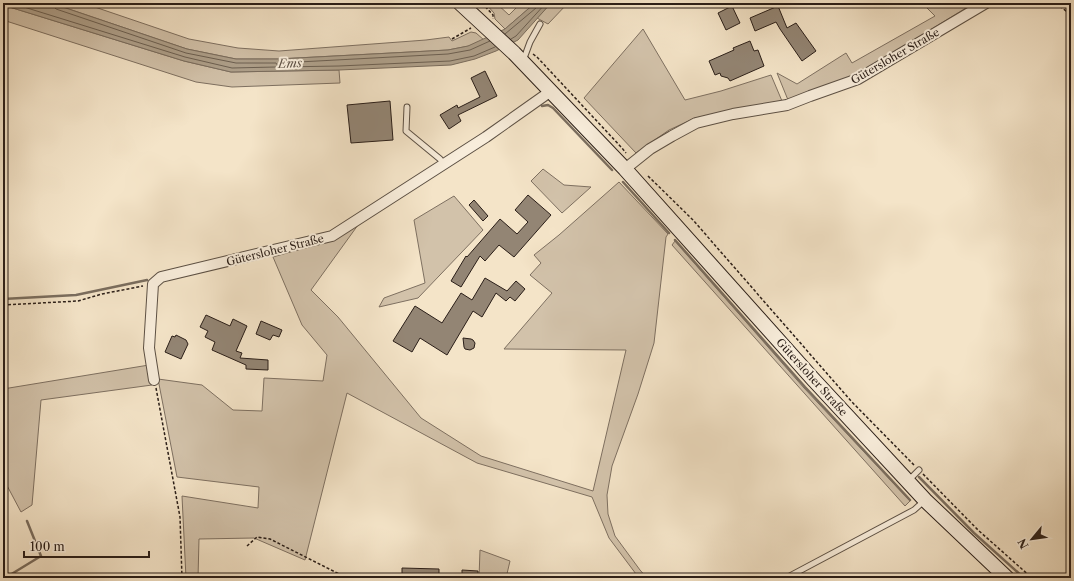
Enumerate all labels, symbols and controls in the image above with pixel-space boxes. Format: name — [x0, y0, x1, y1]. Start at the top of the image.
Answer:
street label: Gütersloher Straße — [848, 25, 942, 87]
water label: Ems — [277, 55, 303, 71]
street label: Gütersloher Straße — [225, 231, 325, 269]
street label: Gütersloher Straße — [773, 335, 851, 419]
north arrow — [1012, 519, 1052, 559]
scale bar — [24, 533, 149, 559]
text: N — [1015, 536, 1032, 551]
text: 100 m — [30, 539, 65, 554]

